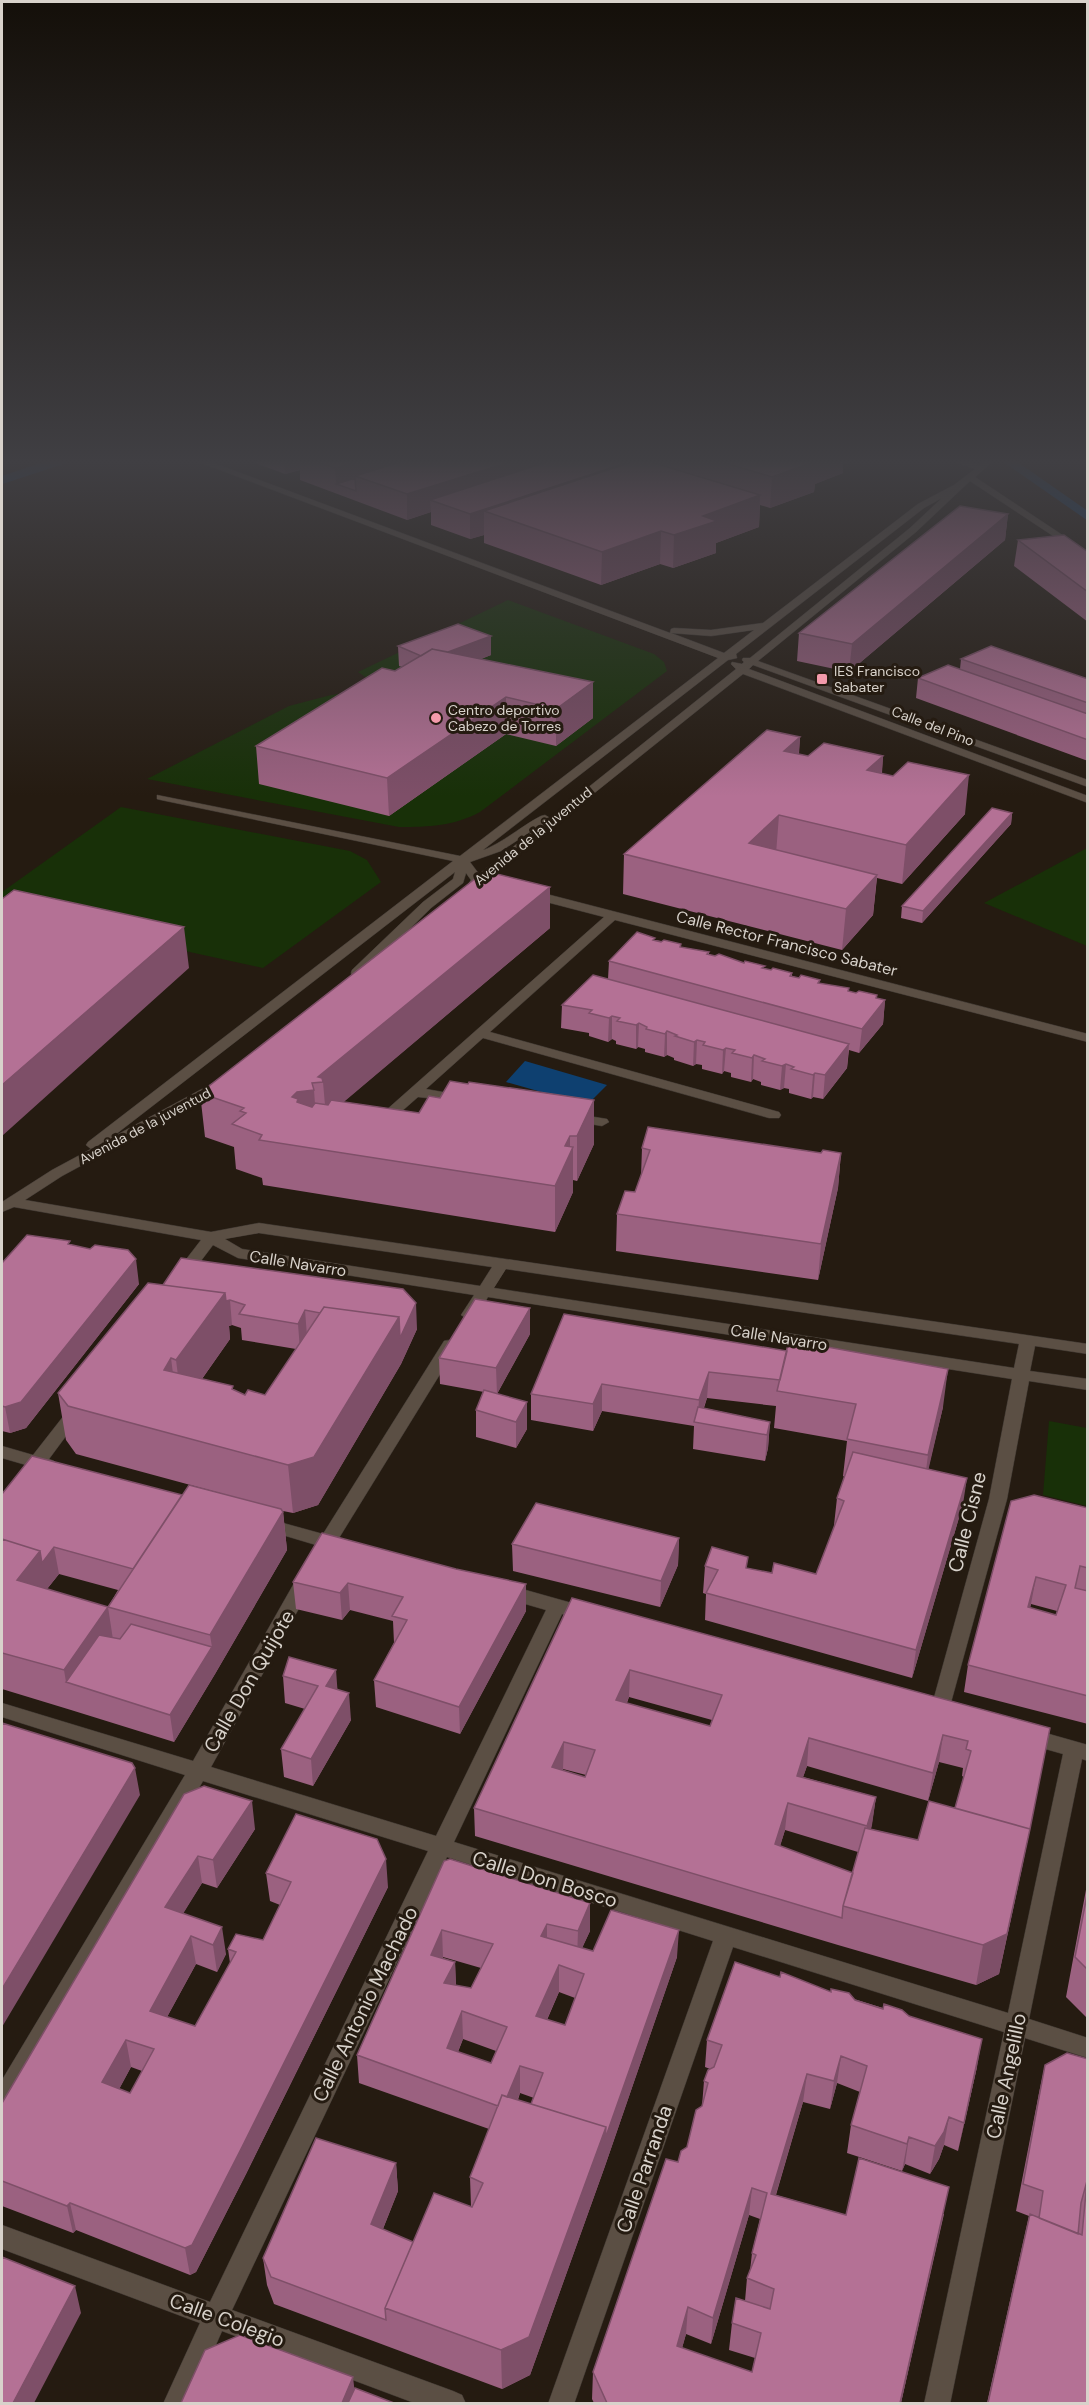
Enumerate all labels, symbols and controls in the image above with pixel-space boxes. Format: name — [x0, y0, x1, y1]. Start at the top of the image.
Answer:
place label: IES Francisco Sabater — [834, 662, 920, 696]
marker: IES Francisco Sabater — [815, 672, 829, 686]
place label: Centro deportivo Cabezo de Torres — [448, 701, 561, 735]
street label: Calle del Pino — [889, 702, 977, 750]
marker: Centro deportivo Cabezo de Torres — [429, 711, 443, 725]
street label: Avenida de la juventud — [470, 783, 596, 889]
street label: Calle Rector Francisco Sabater — [674, 906, 900, 981]
street label: Avenida de la juventud — [76, 1084, 214, 1168]
street label: Calle Navarro — [248, 1245, 348, 1282]
street label: Calle Navarro — [729, 1319, 829, 1356]
street label: Calle Cisne — [942, 1469, 992, 1575]
street label: Calle Don Quijote — [198, 1605, 300, 1757]
street label: Calle Don Bosco — [469, 1845, 621, 1913]
street label: Calle Antonio Machado — [306, 1902, 424, 2106]
street label: Calle Angelillo — [980, 2011, 1032, 2141]
street label: Calle Parranda — [610, 2102, 678, 2236]
street label: Calle Colegio — [166, 2287, 288, 2353]

